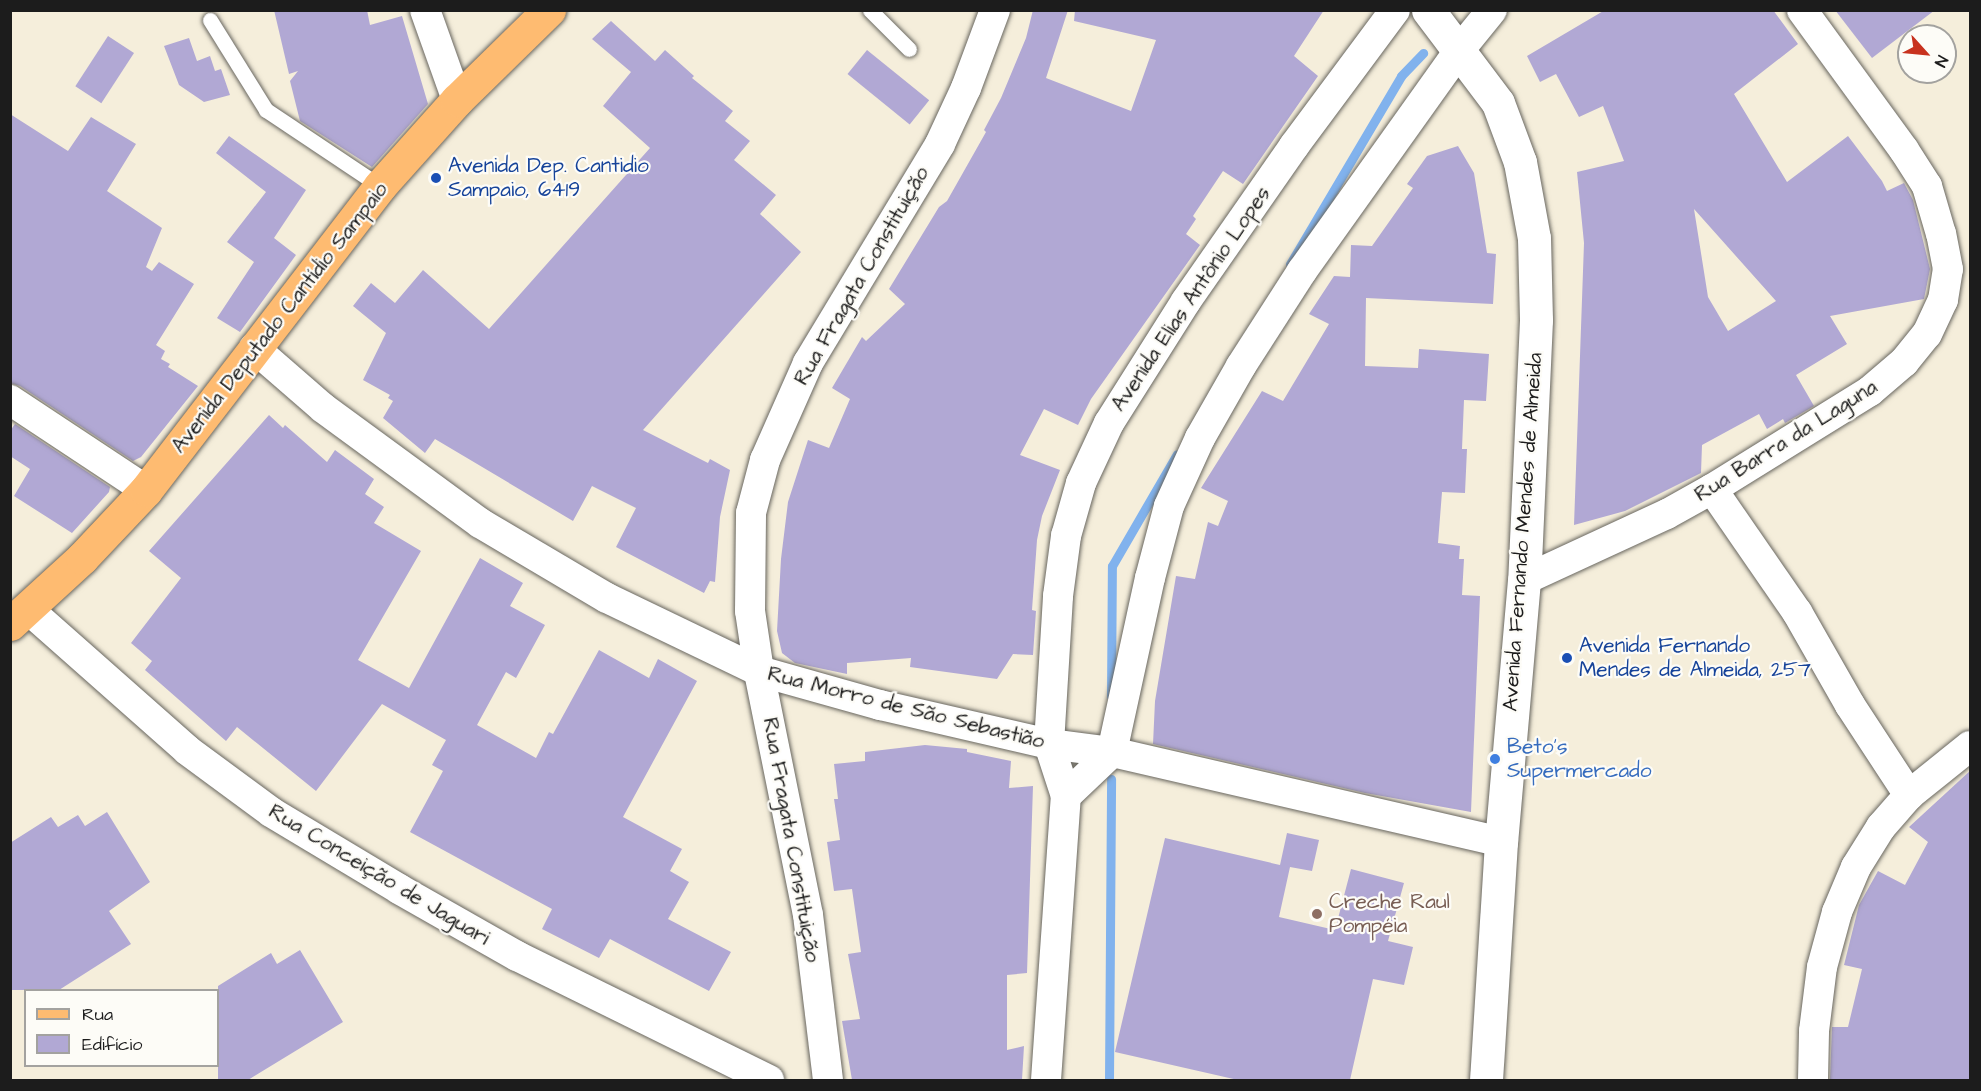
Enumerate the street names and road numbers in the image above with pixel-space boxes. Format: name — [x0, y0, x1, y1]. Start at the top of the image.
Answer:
street label: Rua Fragata Constituição — [789, 162, 935, 390]
street label: Avenida Deputado Cantídio Sampaio — [166, 178, 394, 458]
street label: Avenida Elias Antônio Lopes — [1106, 182, 1276, 416]
street label: Avenida Fernando Mendes de Almeida — [1498, 352, 1548, 712]
street label: Rua Barra da Laguna — [1690, 375, 1882, 507]
street label: Rua Morro de São Sebastião — [765, 661, 1047, 755]
street label: Rua Fragata Constituição — [757, 716, 825, 964]
street label: Rua Conceição de Jaguari — [264, 799, 494, 951]

